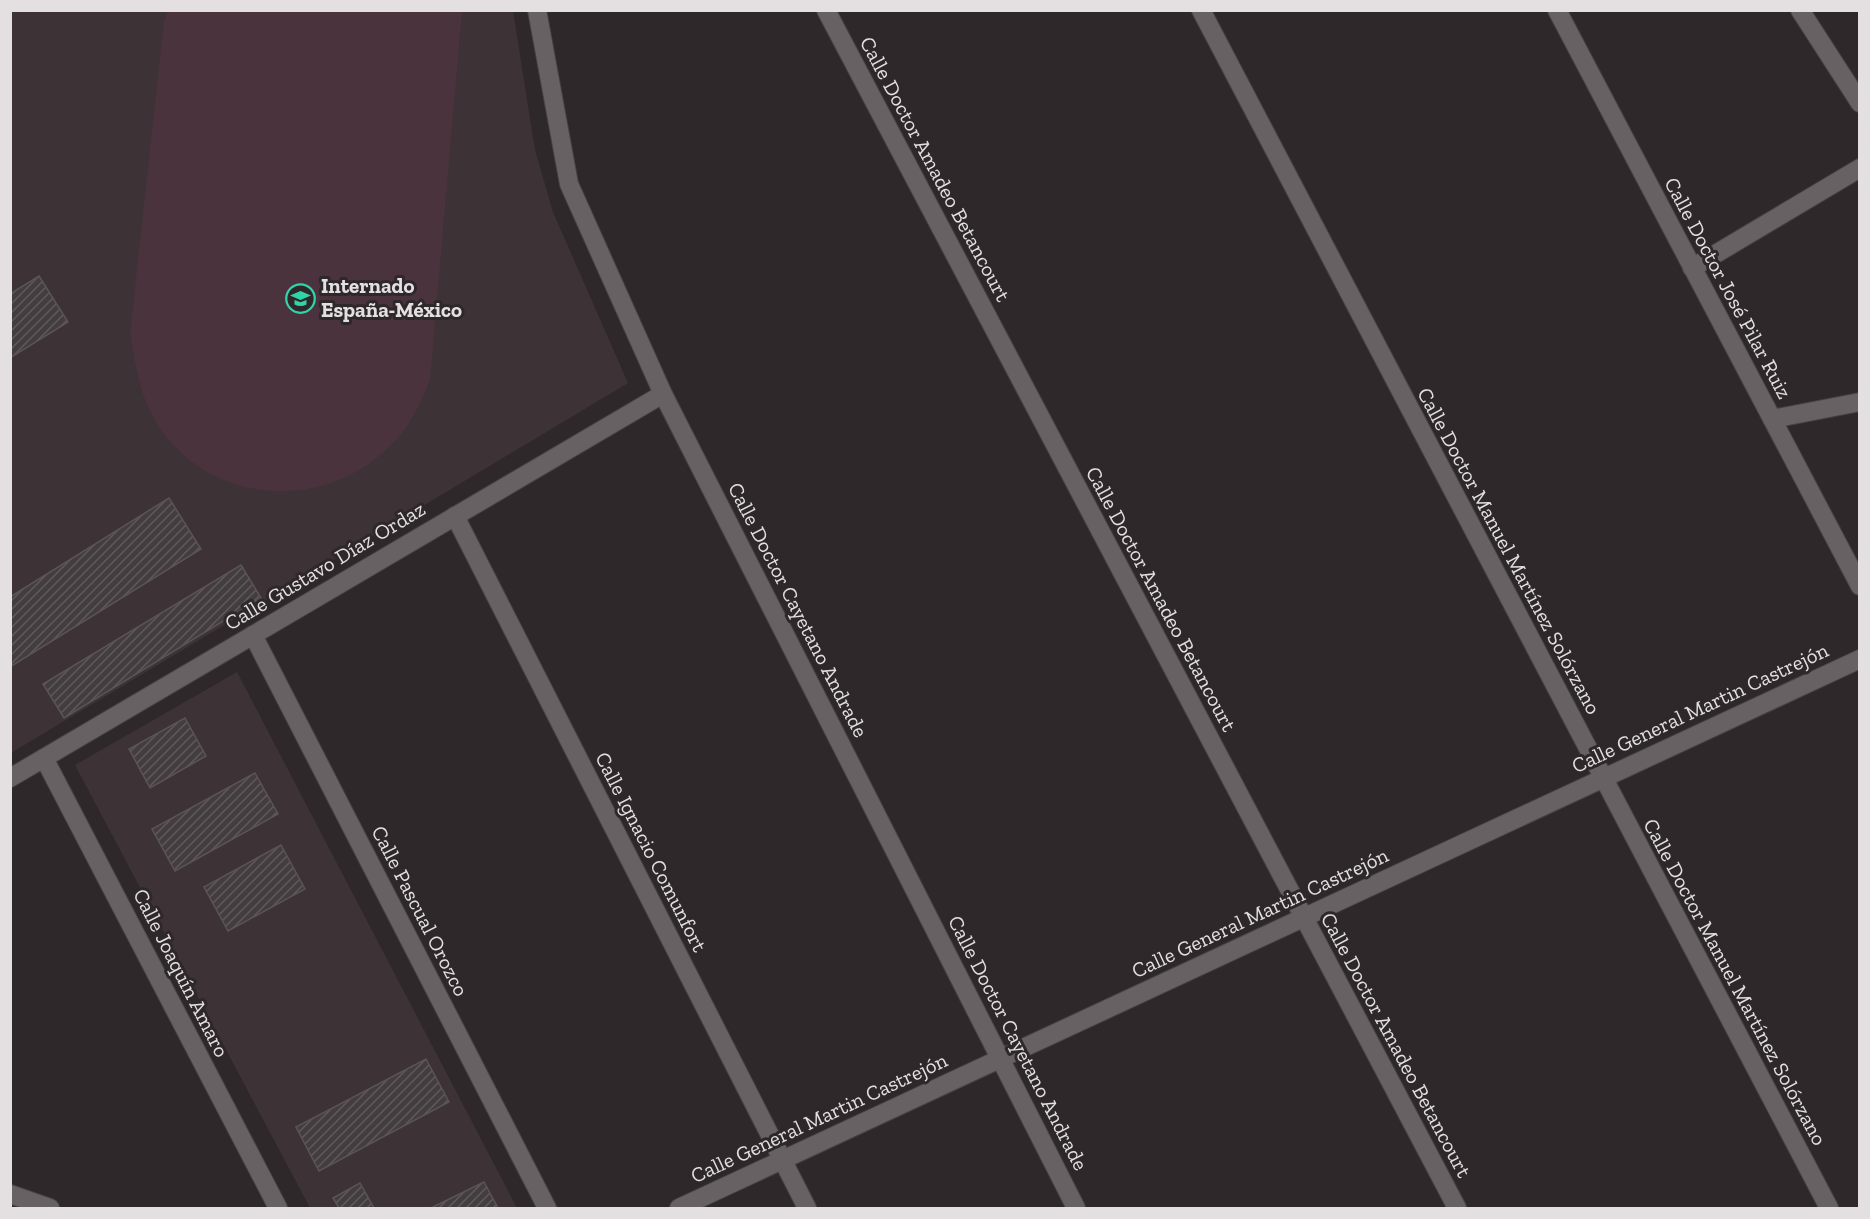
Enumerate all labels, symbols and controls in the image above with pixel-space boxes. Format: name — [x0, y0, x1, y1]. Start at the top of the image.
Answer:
street label: Calle Doctor Amadeo Betancourt — [855, 32, 1016, 306]
street label: Calle Doctor José Pilar Ruiz — [1659, 173, 1798, 403]
place label: Internado España-México — [321, 273, 462, 322]
school or university icon: Internado España-México — [284, 282, 316, 314]
street label: Calle Doctor Manuel Martínez Solórzano — [1412, 383, 1606, 718]
street label: Calle Doctor Amadeo Betancourt — [1081, 462, 1242, 736]
street label: Calle Doctor Cayetano Andrade — [723, 478, 874, 741]
street label: Calle Gustavo Díaz Ordaz — [220, 496, 430, 635]
street label: Calle General Martin Castrejón — [1567, 637, 1833, 779]
street label: Calle Ignacio Comunfort — [590, 748, 713, 956]
street label: Calle Doctor Manuel Martínez Solórzano — [1638, 814, 1832, 1149]
street label: Calle Pascual Orozco — [367, 821, 474, 1000]
street label: Calle General Martin Castrejón — [1127, 842, 1393, 984]
street label: Calle Joaquín Amaro — [128, 884, 235, 1061]
street label: Calle Doctor Amadeo Betancourt — [1316, 908, 1477, 1182]
street label: Calle Doctor Cayetano Andrade — [943, 911, 1094, 1174]
street label: Calle General Martin Castrejón — [686, 1047, 952, 1189]

